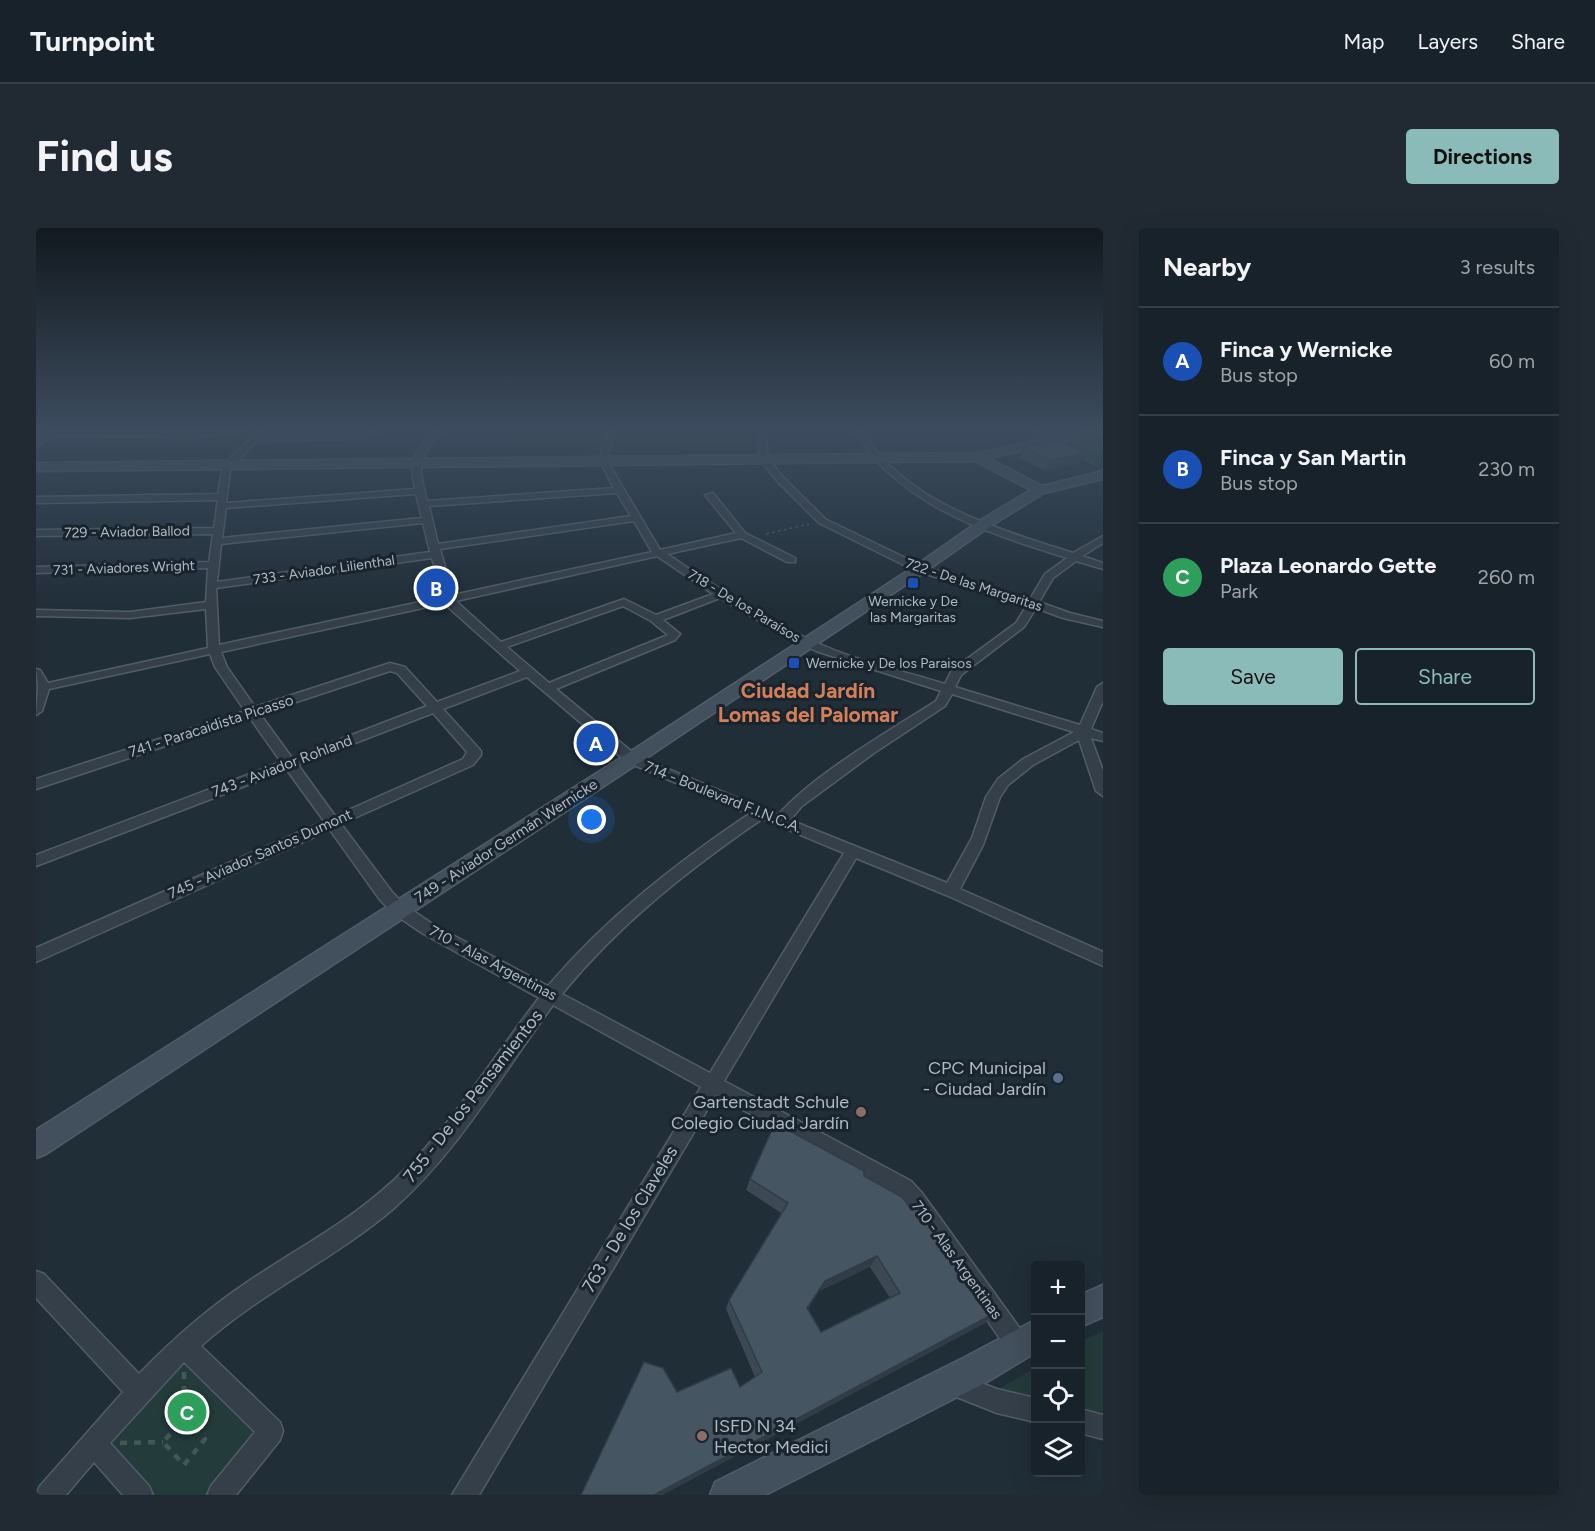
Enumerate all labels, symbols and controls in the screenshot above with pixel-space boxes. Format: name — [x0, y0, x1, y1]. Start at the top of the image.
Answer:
text: Turnpoint — [30, 24, 155, 58]
text: Map — [1344, 29, 1384, 54]
text: Layers — [1417, 29, 1478, 54]
text: Share — [1511, 29, 1565, 54]
button: Directions — [1406, 129, 1559, 184]
text: Find us — [36, 131, 173, 182]
text: Nearby — [1163, 251, 1251, 283]
text: 3 results — [1460, 255, 1535, 279]
text: Finca y Wernicke — [1220, 336, 1392, 363]
text: A — [1175, 349, 1190, 373]
text: 60 m — [1489, 349, 1535, 373]
text: Bus stop — [1220, 363, 1298, 387]
text: Finca y San Martin — [1220, 444, 1406, 471]
text: B — [1176, 457, 1189, 481]
text: 230 m — [1478, 457, 1535, 481]
text: Bus stop — [1220, 471, 1298, 495]
street label: 729 - Aviador Ballod — [64, 522, 190, 542]
street label: 733 - Aviador Lilienthal — [252, 552, 396, 588]
text: Plaza Leonardo Gette — [1220, 552, 1437, 579]
street label: 722 - De las Margaritas — [903, 555, 1045, 615]
street label: 731 - Aviadores Wright — [53, 557, 195, 579]
text: C — [1175, 565, 1190, 589]
text: 260 m — [1478, 565, 1535, 589]
pin: B — [416, 566, 456, 610]
street label: 718 - De los Paraísos — [685, 566, 803, 646]
marker: Wernicke y De las Margaritas — [906, 576, 920, 590]
text: Park — [1220, 579, 1258, 603]
place label: Wernicke y De las Margaritas — [868, 593, 958, 626]
button: Save — [1163, 648, 1343, 705]
button: Share — [1355, 648, 1535, 705]
place label: Wernicke y De los Paraisos — [806, 655, 972, 672]
marker: Wernicke y De los Paraisos — [787, 656, 801, 670]
district label: Ciudad Jardín Lomas del Palomar — [718, 678, 898, 727]
street label: 741 - Paracaidista Picasso — [126, 691, 296, 761]
pin: A — [576, 720, 616, 766]
street label: 743 - Aviador Rohland — [209, 731, 355, 801]
street label: 714 - Boulevard F.I.N.C.A. — [642, 757, 804, 837]
street label: 749 - Aviador Germán Wernicke — [411, 775, 601, 907]
street label: 745 - Aviador Santos Dumont — [165, 805, 355, 903]
your location — [577, 805, 606, 834]
street label: 710 - Alas Argentinas — [426, 922, 560, 1004]
street label: 755 - De los Pensamientos — [399, 1005, 547, 1187]
place label: CPC Municipal - Ciudad Jardín — [923, 1057, 1046, 1100]
marker: CPC Municipal - Ciudad Jardín — [1051, 1071, 1065, 1085]
place label: Gartenstadt Schule Colegio Ciudad Jardín — [671, 1091, 849, 1134]
marker: Gartenstadt Schule Colegio Ciudad Jardín — [854, 1105, 868, 1119]
street label: 763 - De los Claveles — [578, 1142, 682, 1296]
street label: 710 - Alas Argentinas — [908, 1197, 1006, 1323]
map controls — [1031, 1261, 1085, 1477]
button: + — [1031, 1261, 1085, 1315]
button: − — [1031, 1315, 1085, 1369]
button: locate — [1031, 1369, 1085, 1423]
pin: C — [168, 1390, 206, 1434]
place label: ISFD N 34 Hector Medici — [714, 1415, 829, 1458]
button: layers — [1031, 1423, 1085, 1477]
marker: ISFD N 34 Hector Medici — [695, 1429, 709, 1443]

